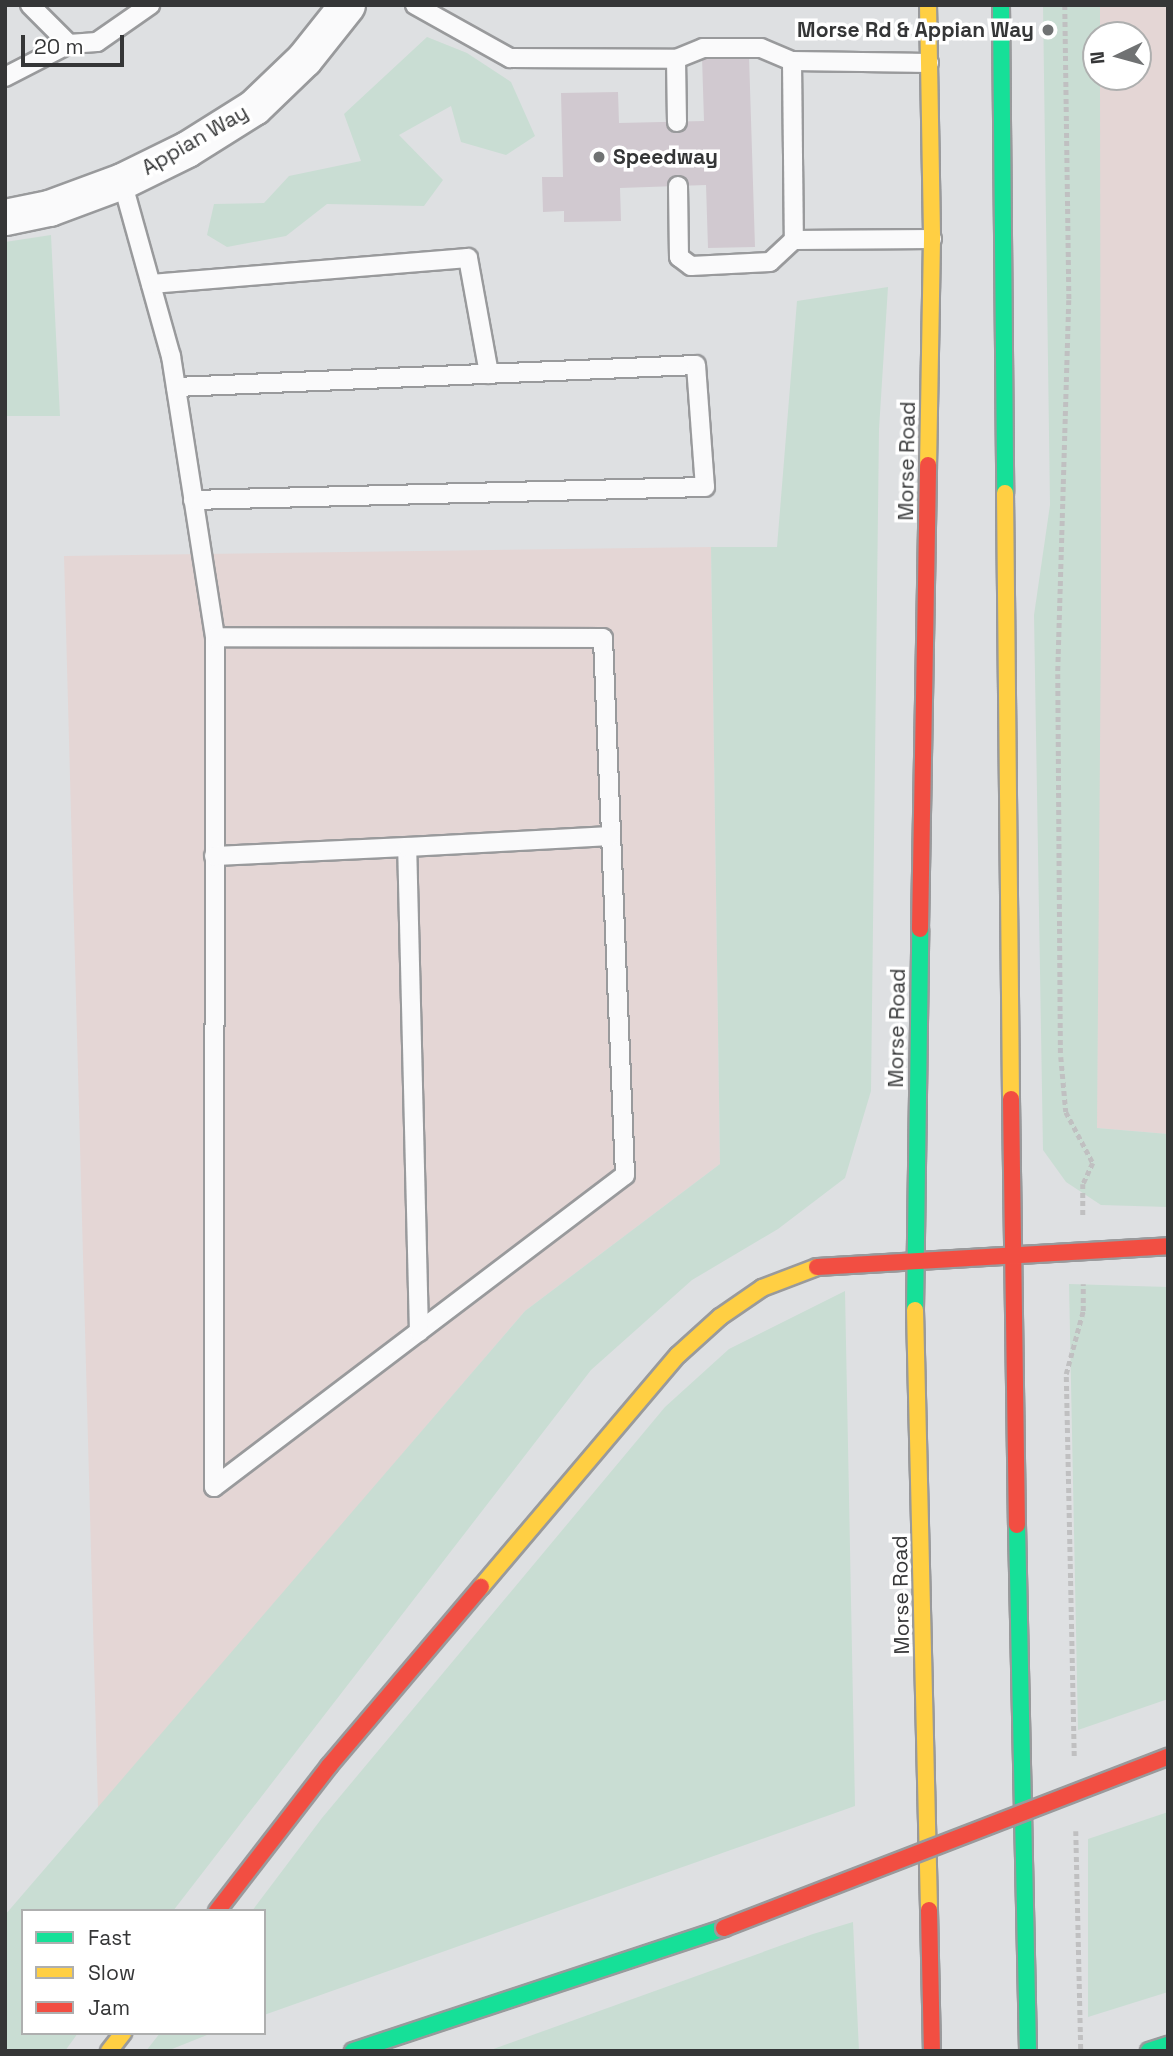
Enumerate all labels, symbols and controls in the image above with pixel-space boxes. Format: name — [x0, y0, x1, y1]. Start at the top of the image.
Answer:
place label: Morse Rd & Appian Way — [797, 17, 1034, 43]
scale bar — [24, 21, 128, 65]
north arrow — [1082, 21, 1152, 91]
marker: Morse Rd & Appian Way — [1040, 22, 1056, 38]
text: 20 m — [34, 33, 84, 60]
text: N — [1085, 50, 1111, 65]
street label: Appian Way — [137, 99, 253, 181]
place label: Speedway — [613, 144, 718, 170]
marker: Speedway — [591, 149, 607, 165]
street label: Morse Road — [893, 401, 921, 521]
street label: Morse Road — [883, 968, 911, 1088]
street label: Morse Road — [887, 1535, 915, 1655]
legend — [21, 1909, 266, 2035]
text: Fast — [88, 1924, 132, 1951]
text: Slow — [88, 1959, 136, 1986]
text: Jam — [88, 1994, 130, 2021]

